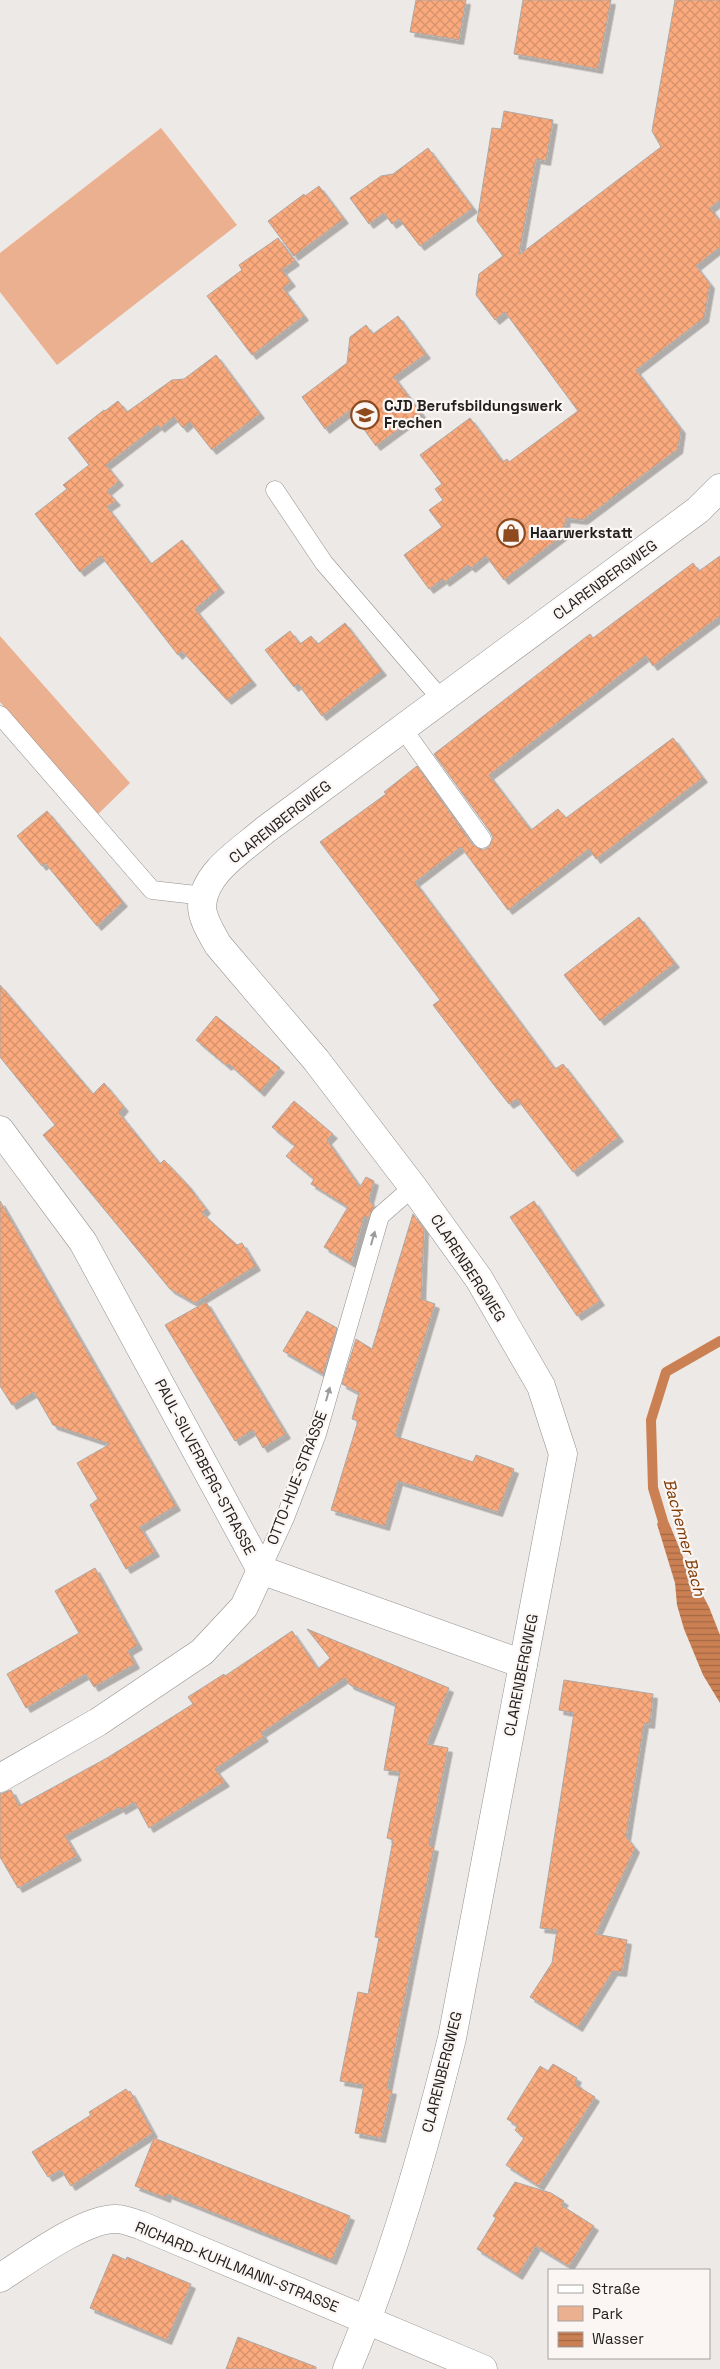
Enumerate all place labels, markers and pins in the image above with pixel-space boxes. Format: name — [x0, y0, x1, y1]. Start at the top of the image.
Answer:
place label: CJD Berufsbildungswerk Frechen — [384, 396, 563, 432]
school or university icon: CJD Berufsbildungswerk Frechen — [350, 400, 380, 430]
shop icon: Haarwerkstatt — [496, 518, 526, 548]
place label: Haarwerkstatt — [530, 523, 633, 542]

